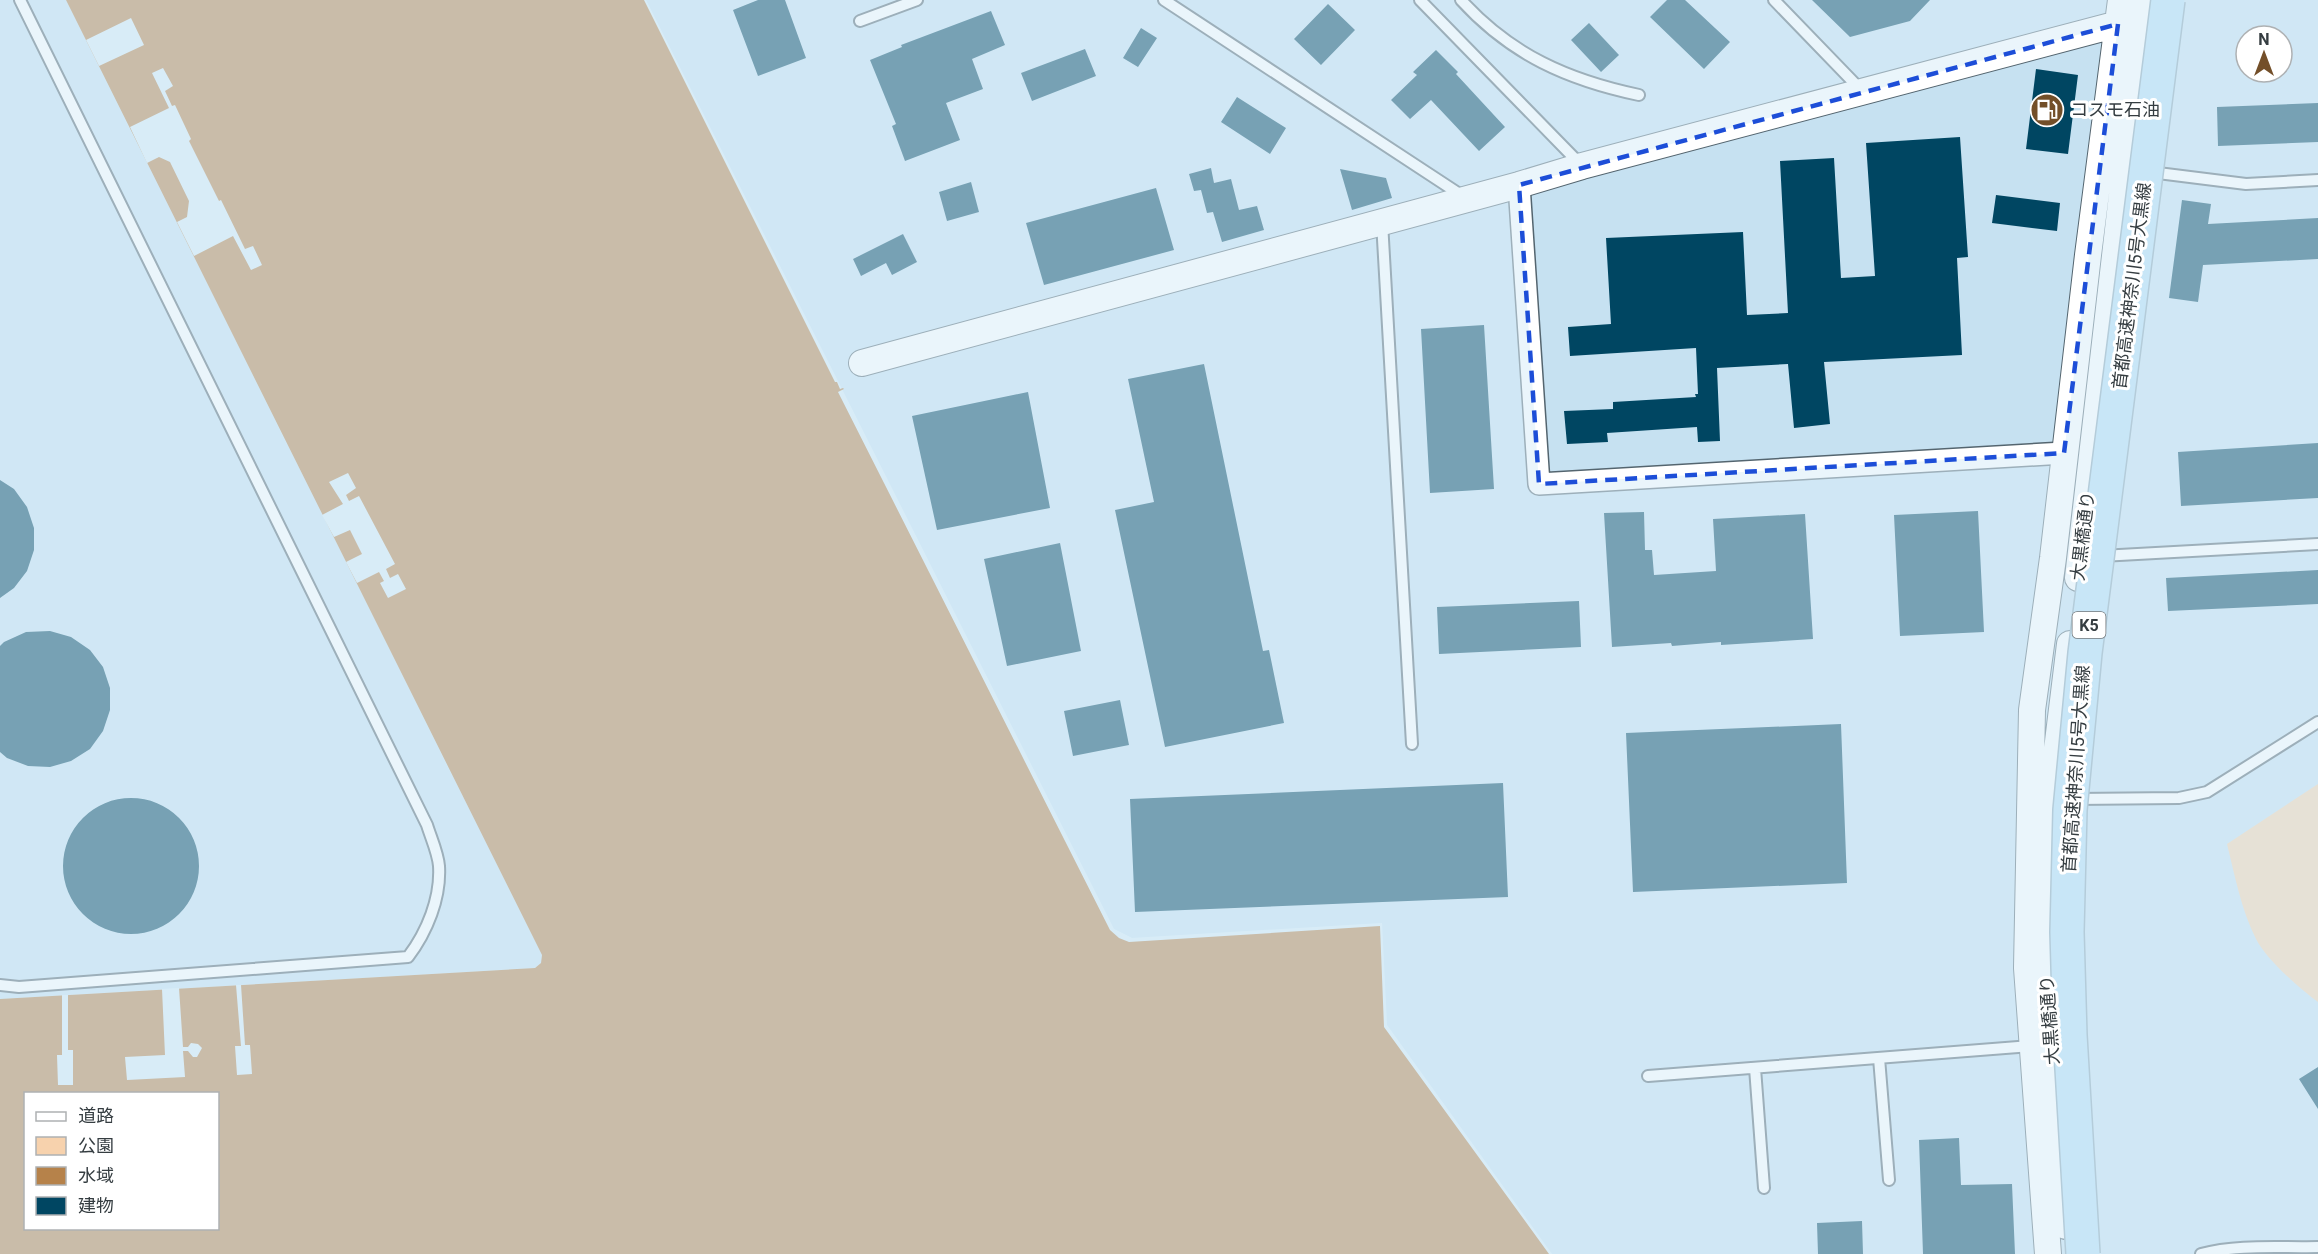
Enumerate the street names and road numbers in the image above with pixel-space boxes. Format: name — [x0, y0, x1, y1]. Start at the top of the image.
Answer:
street label: 首都高速神奈川5号大黒線 — [2108, 181, 2155, 391]
street label: 大黒橋通り — [2067, 490, 2098, 582]
road number: K5 — [2072, 612, 2106, 638]
street label: 首都高速神奈川5号大黒線 — [2058, 664, 2093, 874]
street label: 大黒橋通り — [2036, 974, 2063, 1066]

